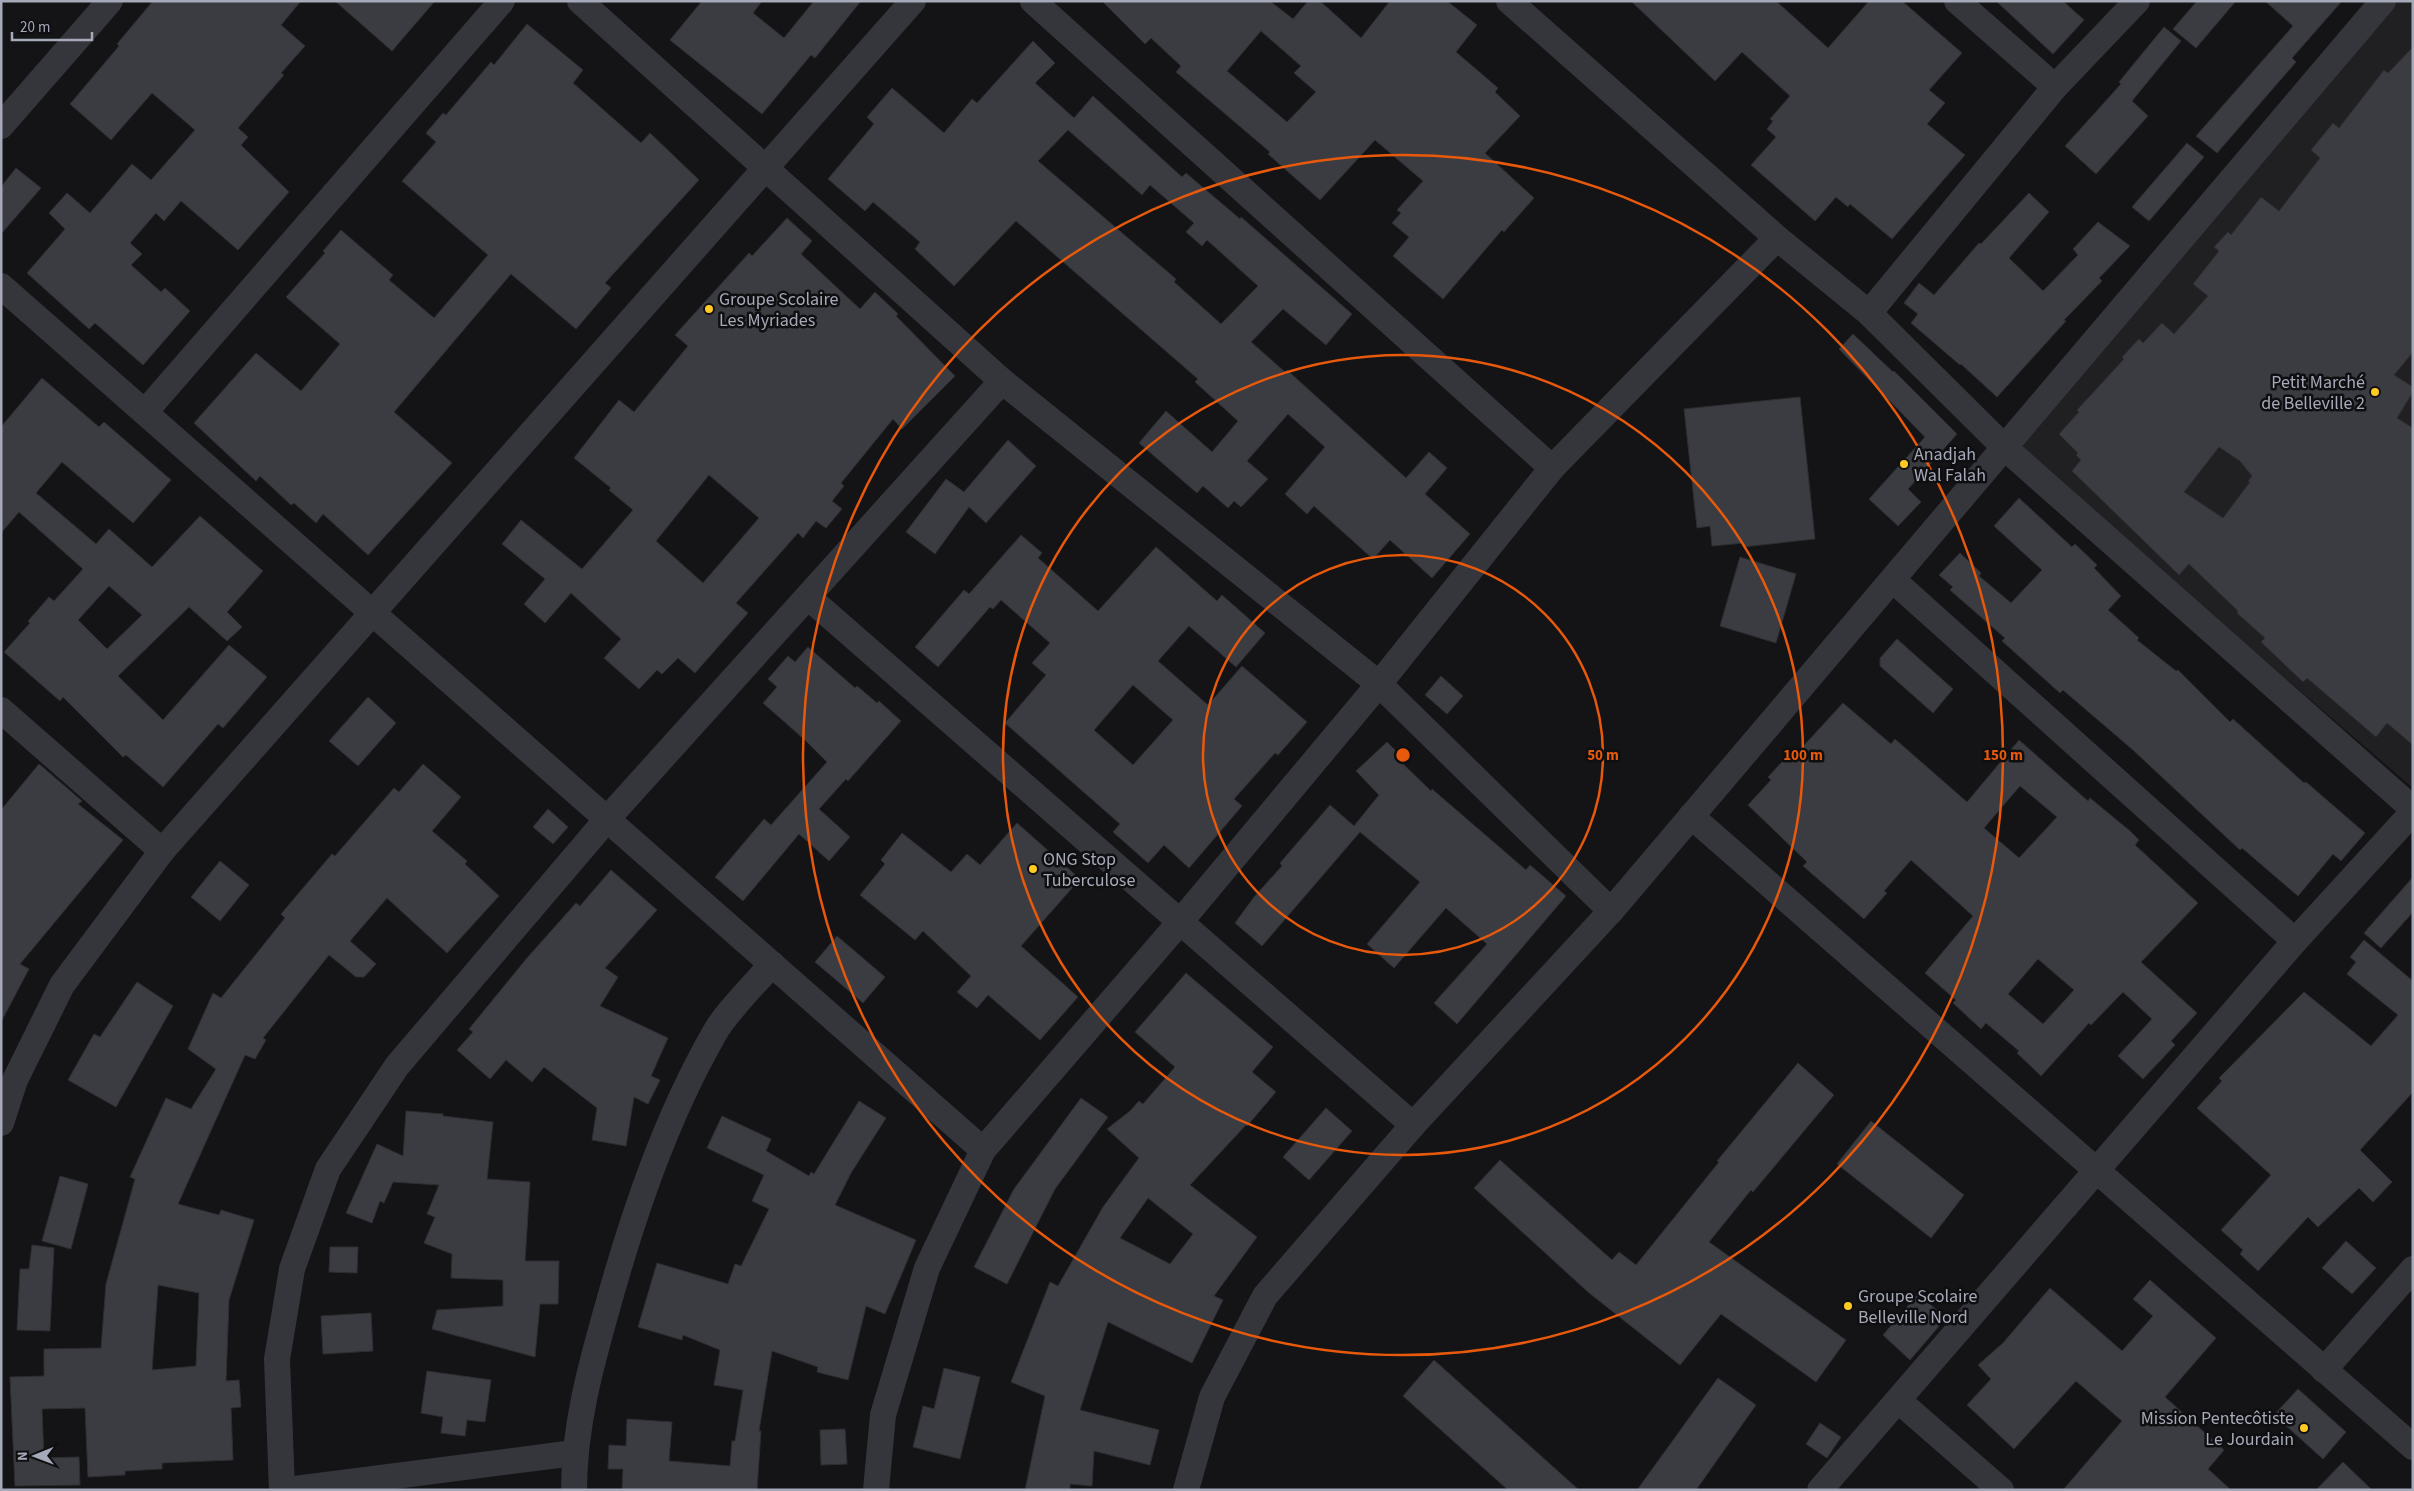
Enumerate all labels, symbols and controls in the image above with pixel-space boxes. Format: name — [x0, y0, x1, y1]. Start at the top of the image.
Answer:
scale bar — [12, 10, 92, 42]
text: 20 m — [20, 17, 50, 38]
place label: Groupe Scolaire Les Myriades — [719, 287, 839, 333]
marker: Groupe Scolaire Les Myriades — [703, 303, 715, 315]
place label: Petit Marché de Belleville 2 — [2261, 370, 2365, 416]
marker: Petit Marché de Belleville 2 — [2369, 386, 2381, 398]
place label: Anadjah Wal Falah — [1914, 442, 1986, 488]
marker: Anadjah Wal Falah — [1898, 458, 1910, 470]
text: 50 m — [1587, 745, 1619, 766]
text: 100 m — [1783, 745, 1823, 766]
text: 150 m — [1983, 745, 2023, 766]
centre of rings — [1394, 746, 1412, 764]
place label: ONG Stop Tuberculose — [1043, 847, 1135, 893]
marker: ONG Stop Tuberculose — [1027, 863, 1039, 875]
place label: Groupe Scolaire Belleville Nord — [1858, 1284, 1978, 1330]
marker: Groupe Scolaire Belleville Nord — [1842, 1300, 1854, 1312]
place label: Mission Pentecôtiste Le Jourdain — [2141, 1406, 2294, 1452]
marker: Mission Pentecôtiste Le Jourdain — [2298, 1422, 2310, 1434]
north arrow — [10, 1431, 60, 1481]
text: N — [13, 1451, 33, 1461]

